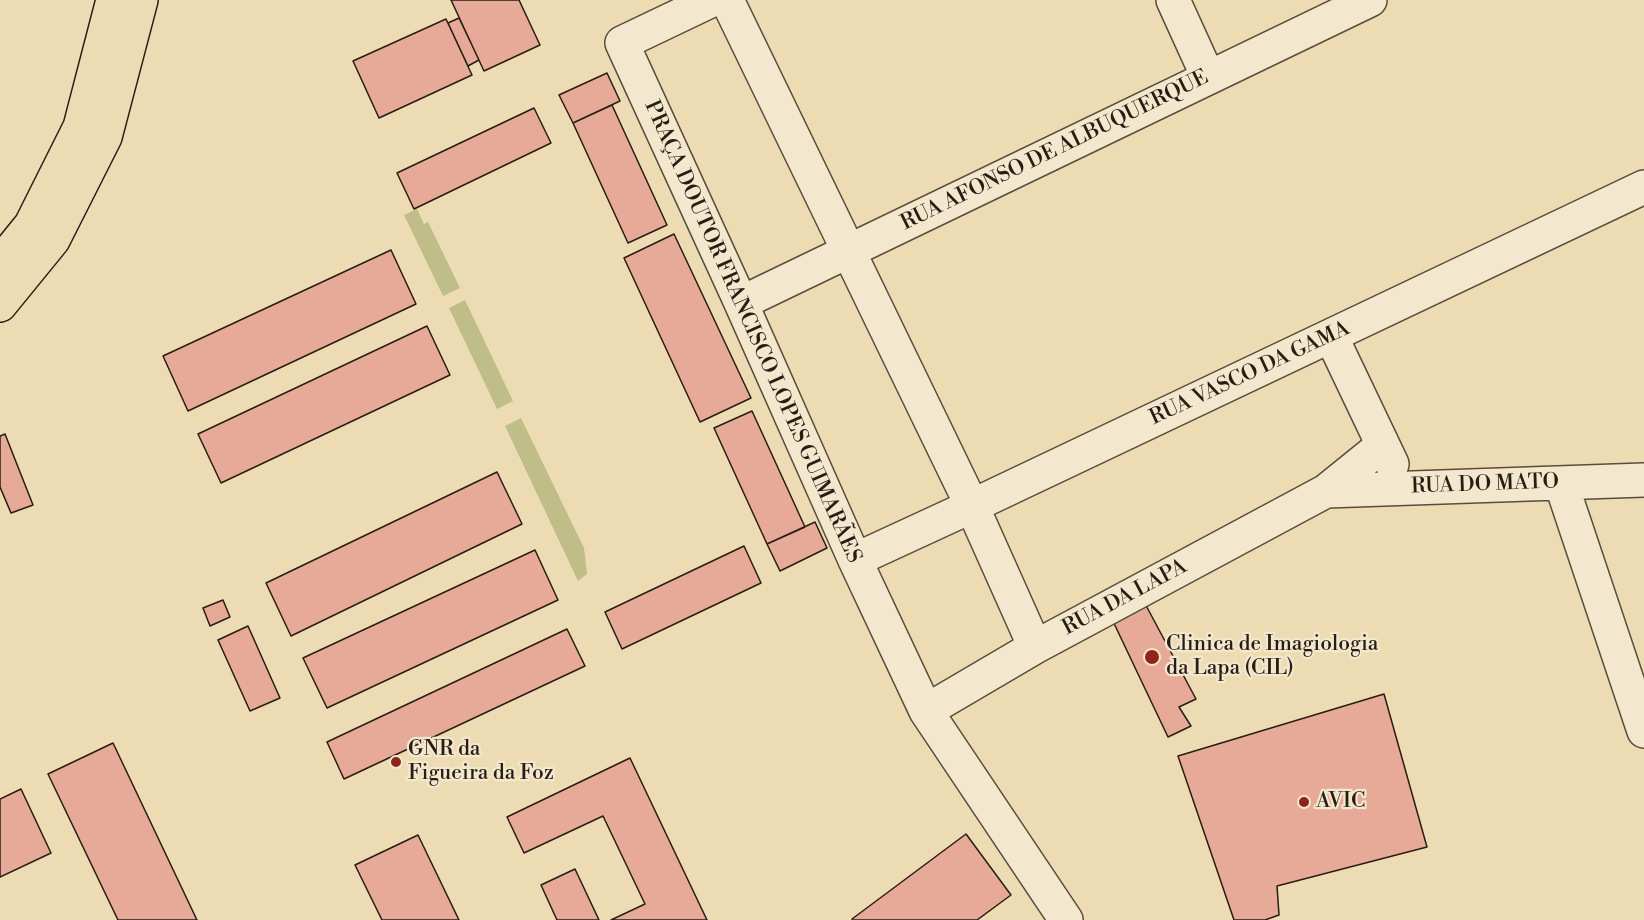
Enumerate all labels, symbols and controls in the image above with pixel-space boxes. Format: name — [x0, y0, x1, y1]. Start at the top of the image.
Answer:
street label: RUA AFONSO DE ALBUQUERQUE — [897, 65, 1213, 237]
street label: PRAÇA DOUTOR FRANCISCO LOPES GUIMARÃES — [638, 97, 866, 567]
street label: RUA VASCO DA GAMA — [1146, 317, 1354, 431]
street label: RUA DO MATO — [1411, 470, 1559, 500]
street label: RUA DA LAPA — [1058, 555, 1192, 641]
place label: Clinica de Imagiologia da Lapa (CIL) — [1166, 632, 1378, 682]
marker: Clinica de Imagiologia da Lapa (CIL) — [1143, 648, 1161, 666]
place label: GNR da Figueira da Foz — [408, 737, 554, 787]
marker: GNR da Figueira da Foz — [389, 755, 403, 769]
place label: AVIC — [1316, 789, 1365, 815]
marker: AVIC — [1297, 795, 1311, 809]

